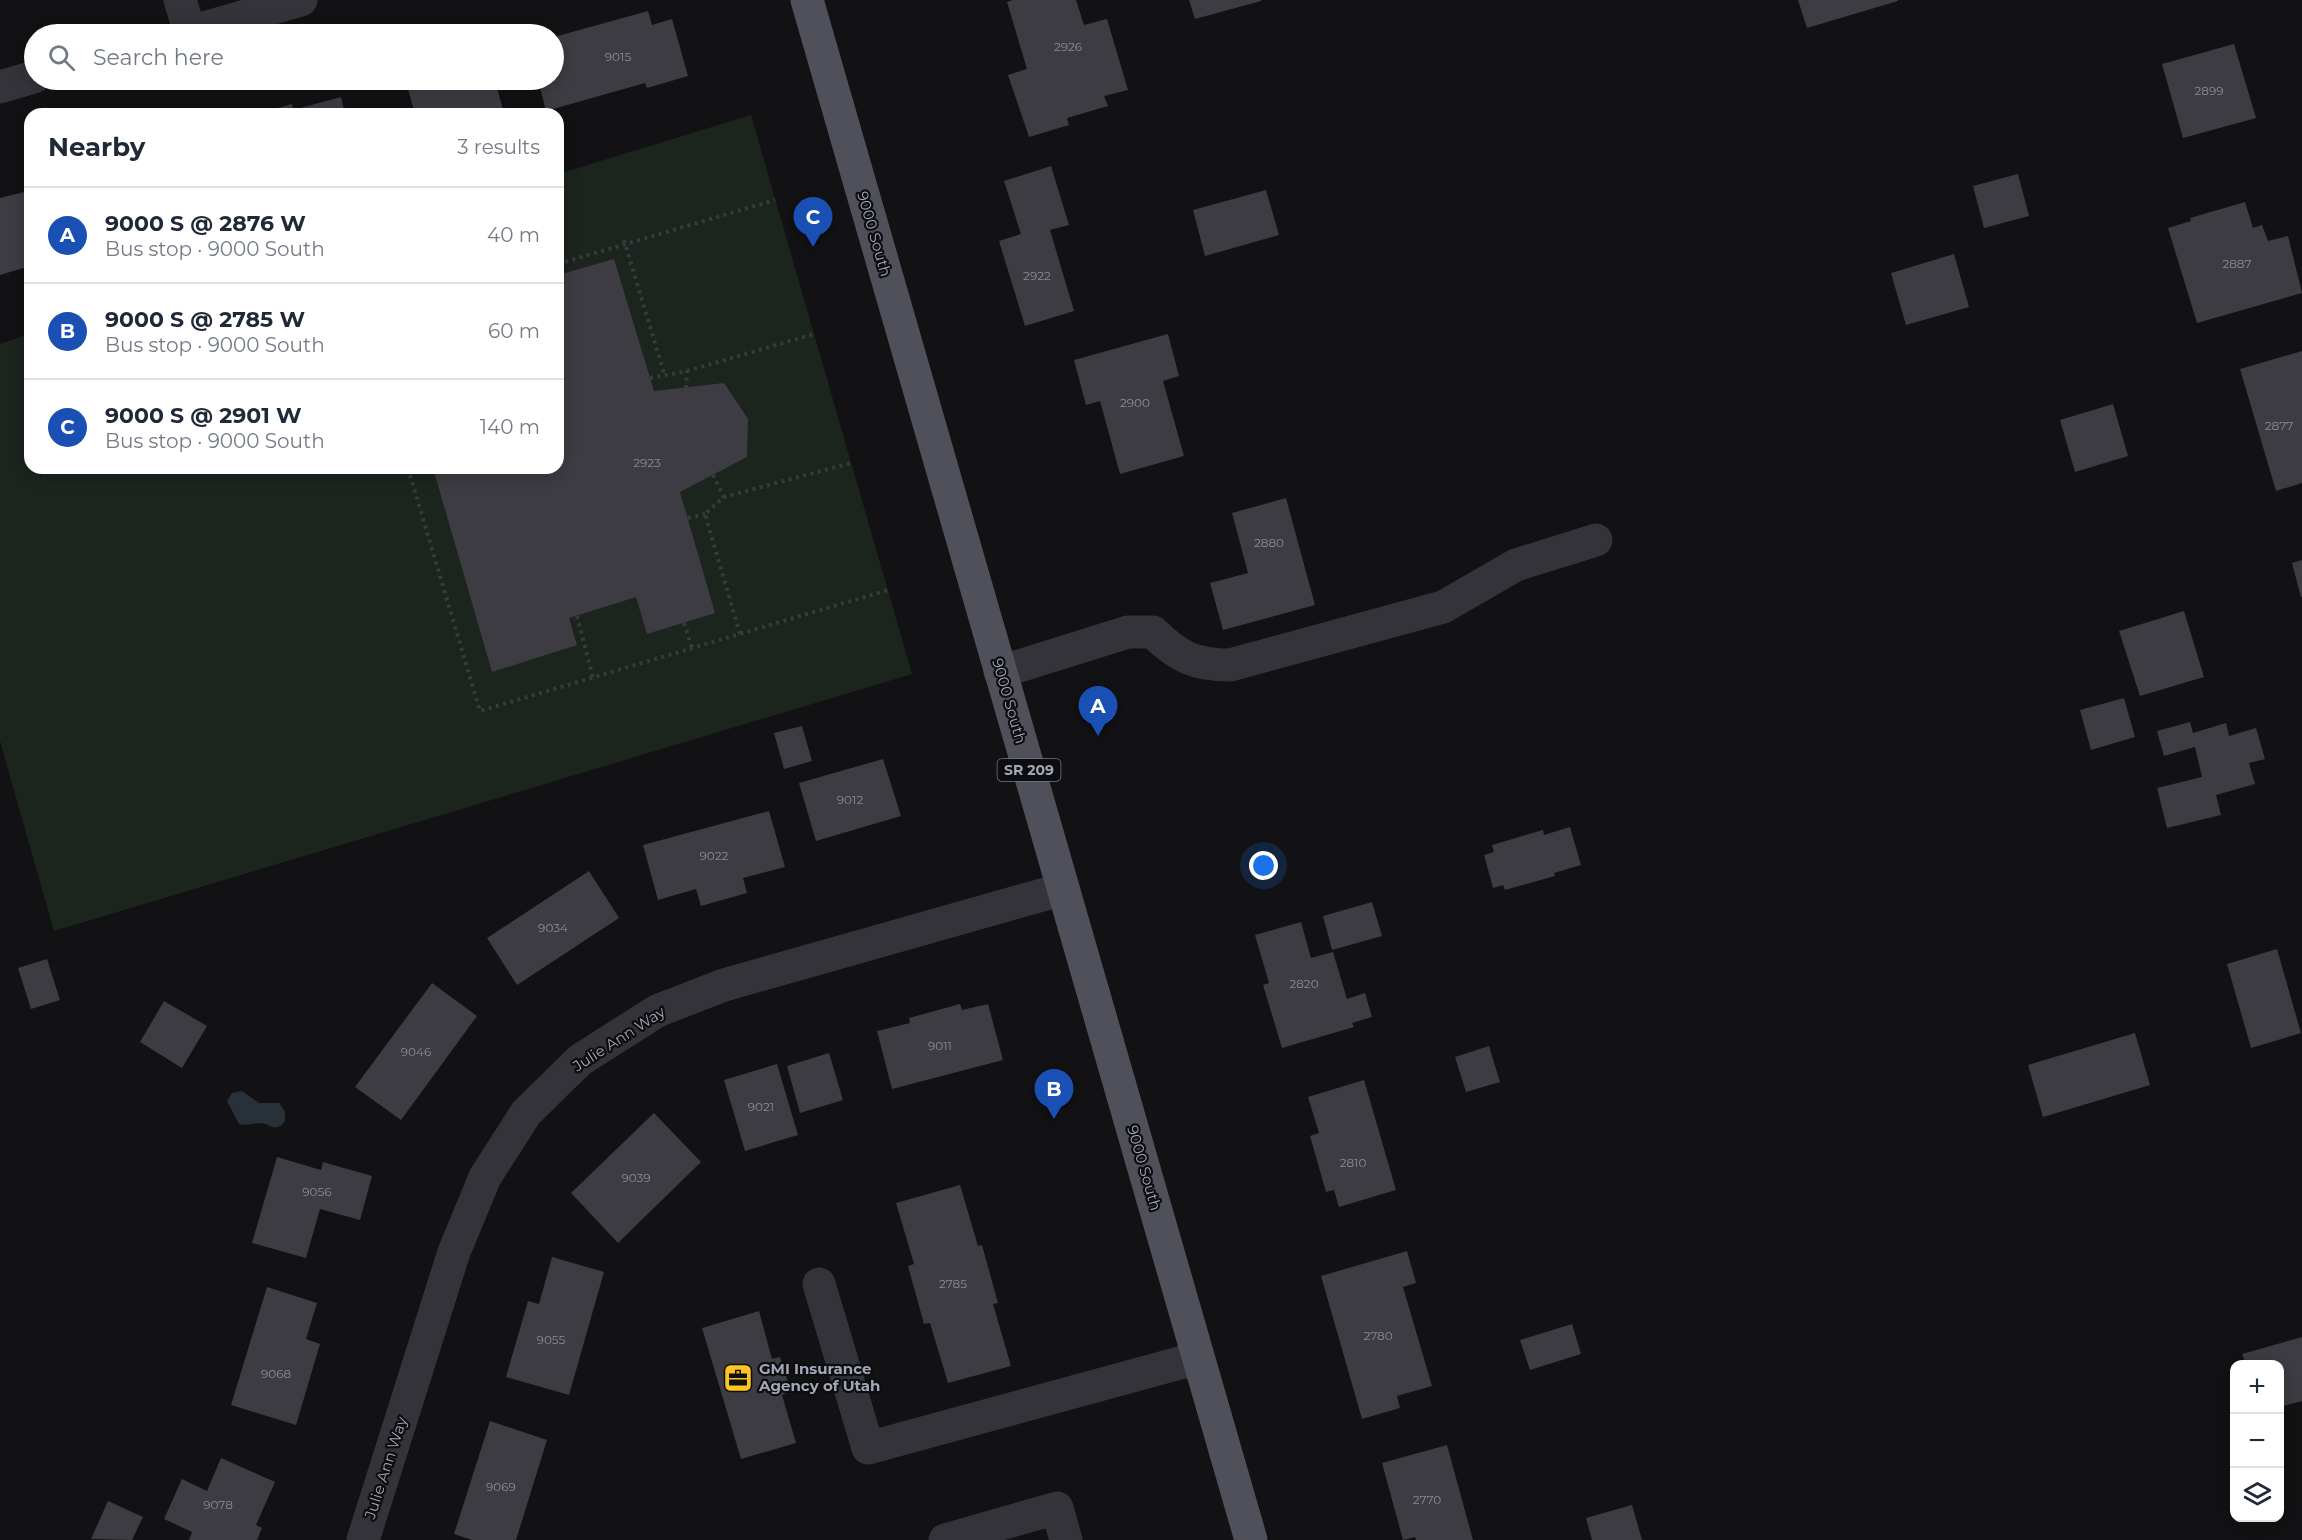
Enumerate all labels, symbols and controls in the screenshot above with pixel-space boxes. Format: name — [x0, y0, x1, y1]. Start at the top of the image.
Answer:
search box — [24, 24, 564, 90]
house number: 2926 — [1054, 39, 1082, 54]
icon: search — [45, 41, 78, 74]
text: Search here — [93, 44, 224, 71]
house number: 9015 — [605, 49, 631, 64]
house number: 2899 — [2194, 83, 2224, 98]
text: Nearby — [48, 131, 145, 163]
text: 3 results — [457, 135, 540, 159]
street label: 9000 South — [853, 189, 896, 279]
pin: C — [794, 198, 832, 247]
text: 9000 S @ 2876 W — [105, 210, 306, 237]
text: A — [60, 223, 75, 247]
text: 40 m — [487, 223, 540, 247]
text: Bus stop · 9000 South — [105, 237, 325, 261]
house number: 2887 — [2222, 256, 2252, 271]
house number: 2922 — [1023, 268, 1051, 283]
text: 9000 S @ 2785 W — [105, 306, 305, 333]
text: B — [60, 319, 75, 343]
text: 60 m — [488, 319, 540, 343]
text: Bus stop · 9000 South — [105, 333, 325, 357]
house number: 2900 — [1120, 395, 1150, 410]
text: 9000 S @ 2901 W — [105, 402, 302, 429]
text: C — [60, 415, 75, 439]
text: 140 m — [480, 415, 540, 439]
house number: 2877 — [2265, 418, 2293, 433]
text: Bus stop · 9000 South — [105, 429, 325, 453]
house number: 2923 — [633, 455, 661, 470]
house number: 2880 — [1254, 535, 1284, 550]
street label: 9000 South — [988, 656, 1031, 746]
pin: A — [1078, 686, 1118, 736]
road number: SR 209 — [998, 759, 1060, 781]
house number: 9012 — [837, 792, 863, 807]
house number: 9022 — [700, 848, 729, 863]
your location — [1249, 851, 1278, 880]
house number: 9034 — [538, 920, 568, 935]
house number: 2820 — [1289, 976, 1319, 991]
street label: Julie Ann Way — [568, 1001, 669, 1076]
house number: 9011 — [928, 1038, 952, 1053]
house number: 9046 — [401, 1044, 431, 1059]
pin: B — [1034, 1070, 1074, 1119]
house number: 9021 — [748, 1099, 774, 1114]
street label: 9000 South — [1123, 1123, 1166, 1213]
house number: 2810 — [1340, 1155, 1366, 1170]
house number: 9039 — [621, 1170, 651, 1185]
house number: 9056 — [302, 1184, 332, 1199]
house number: 2785 — [939, 1276, 967, 1291]
house number: 2780 — [1363, 1328, 1393, 1343]
house number: 9055 — [537, 1332, 566, 1347]
place label: GMI Insurance Agency of Utah — [758, 1359, 880, 1395]
map controls — [2230, 1360, 2284, 1522]
button: + — [2230, 1360, 2284, 1414]
office icon: GMI Insurance Agency of Utah — [722, 1362, 754, 1394]
house number: 9068 — [261, 1366, 291, 1381]
street label: Julie Ann Way — [360, 1414, 411, 1522]
button: − — [2230, 1414, 2284, 1468]
button: layers — [2230, 1468, 2284, 1522]
house number: 9069 — [486, 1479, 516, 1494]
house number: 2770 — [1413, 1492, 1441, 1507]
house number: 9078 — [203, 1497, 233, 1512]

